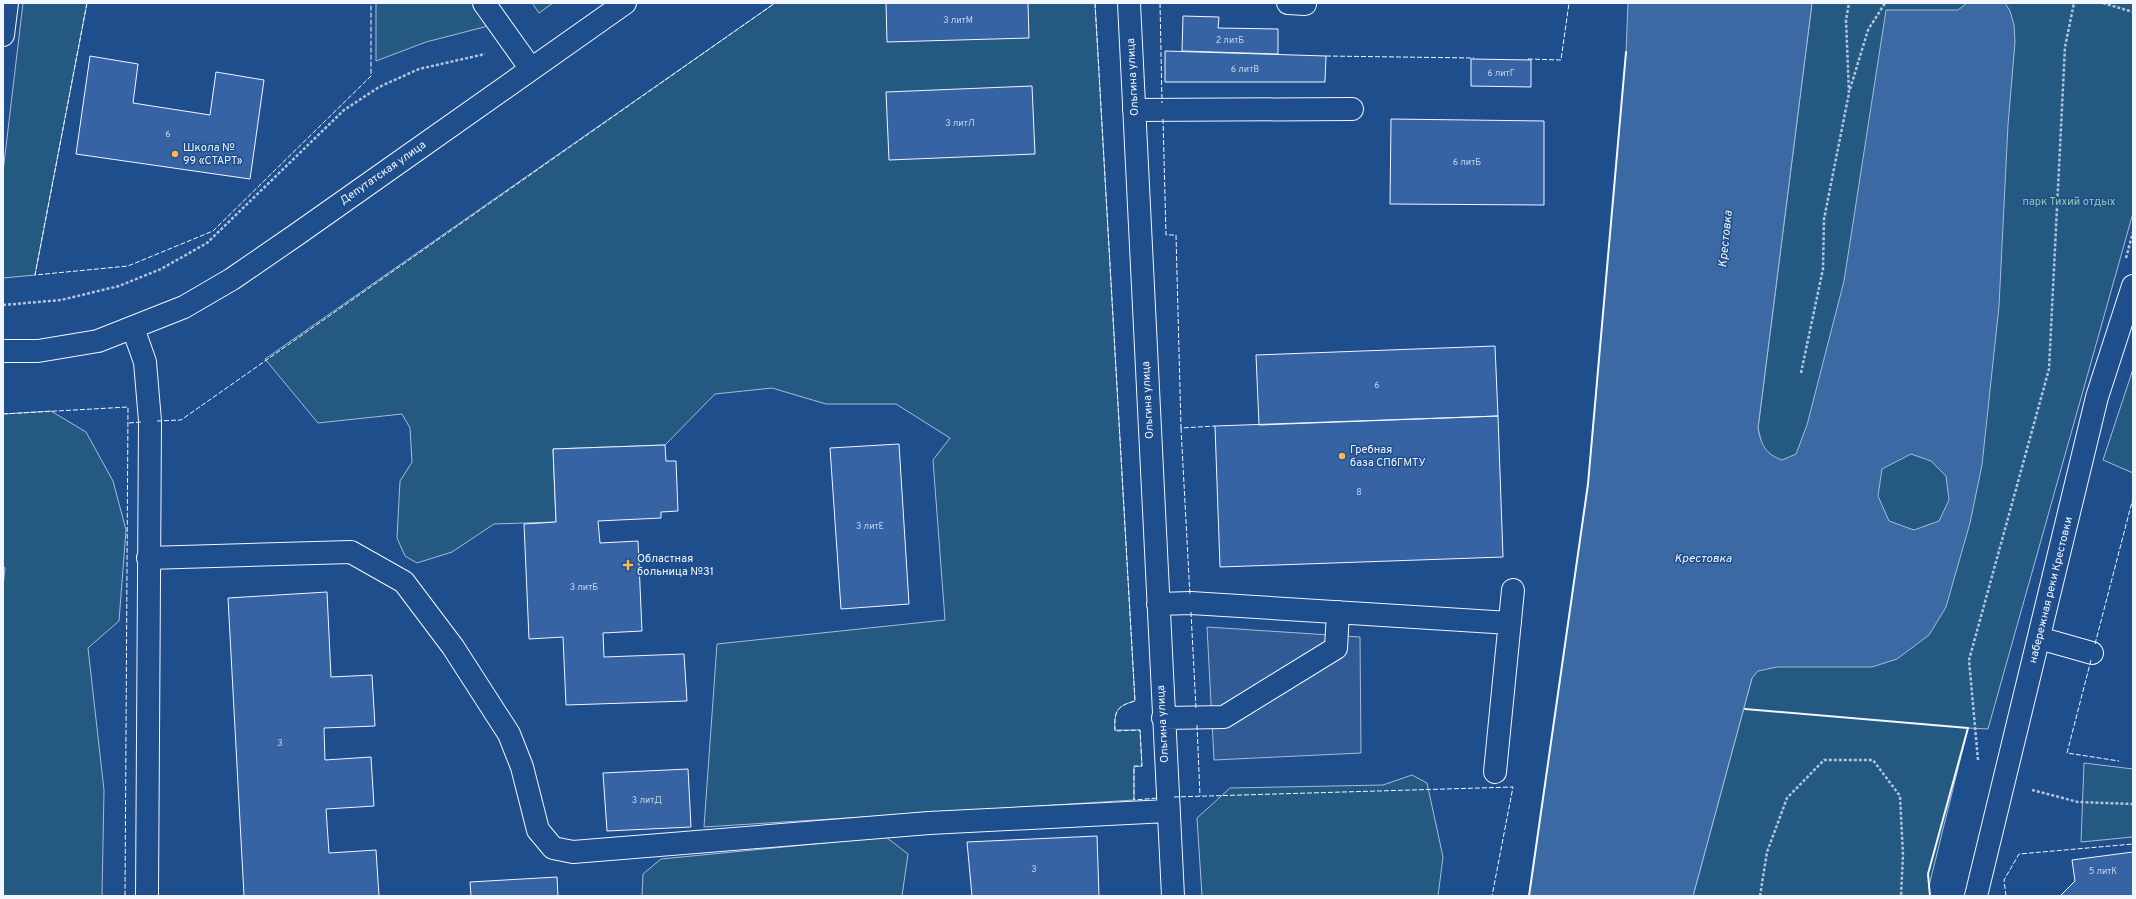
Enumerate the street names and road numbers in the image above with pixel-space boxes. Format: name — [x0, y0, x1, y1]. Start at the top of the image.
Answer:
street label: Ольгина улица — [1124, 37, 1142, 116]
street label: Депутатская улица — [337, 138, 429, 208]
street label: Ольгина улица — [1139, 360, 1157, 439]
street label: набережная реки Крестовки — [2026, 515, 2076, 665]
street label: Ольгина улица — [1154, 684, 1172, 763]

